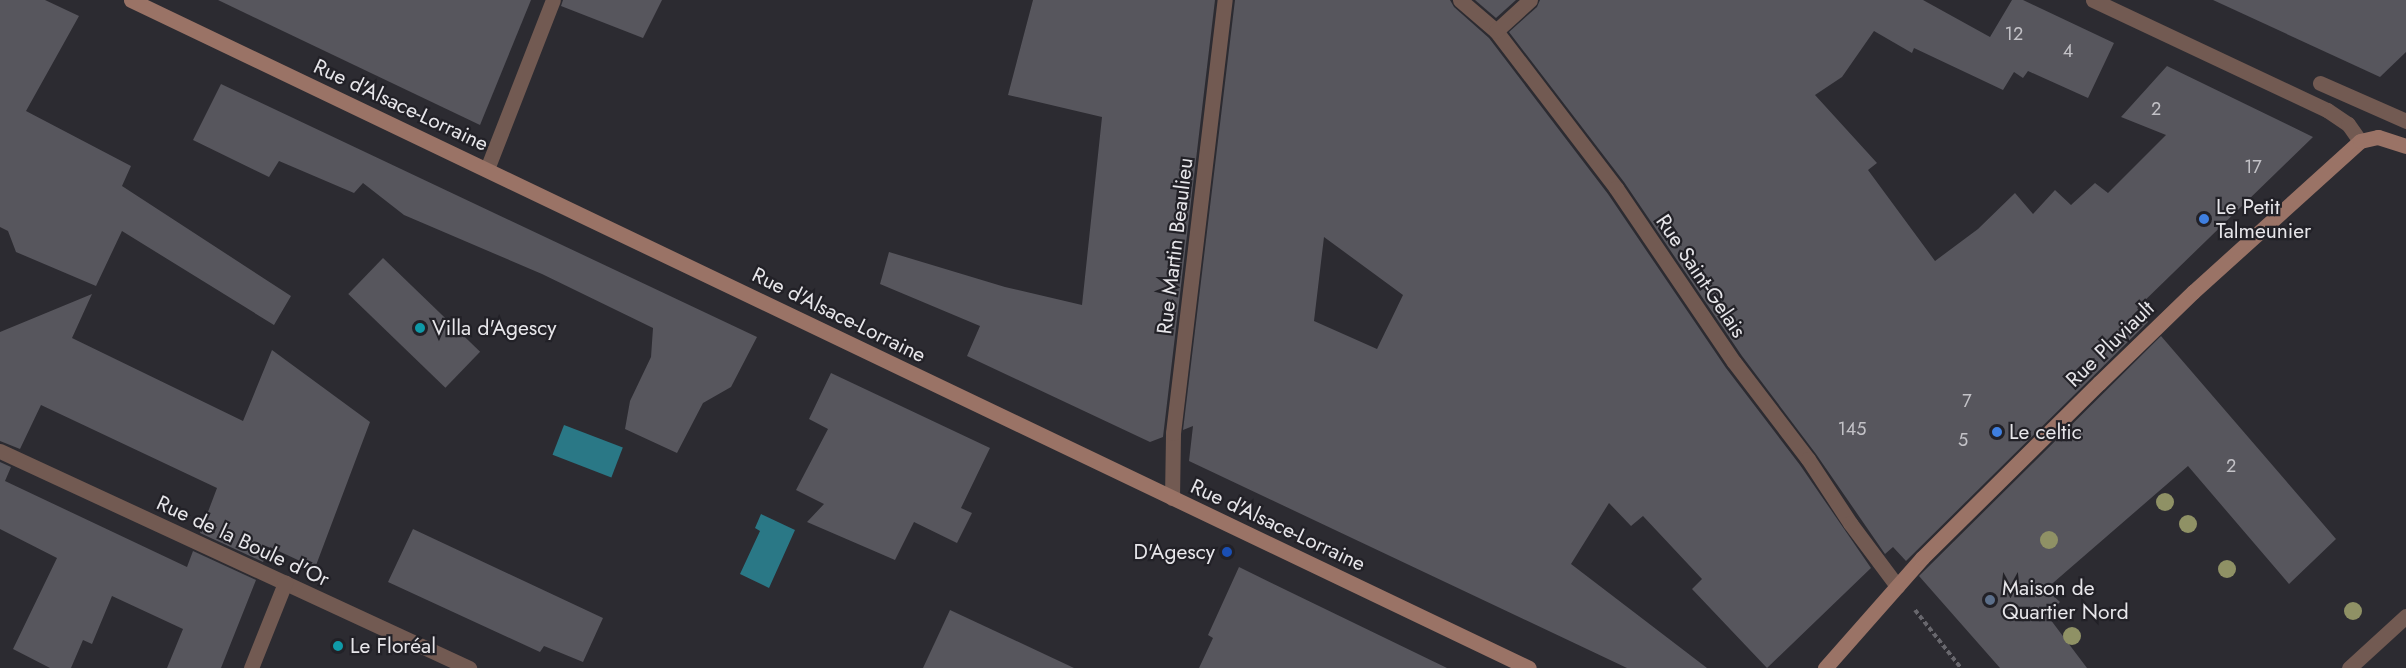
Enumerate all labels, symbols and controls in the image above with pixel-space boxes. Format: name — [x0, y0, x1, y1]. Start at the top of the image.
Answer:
house number: 12 — [2005, 23, 2023, 45]
house number: 4 — [2063, 40, 2073, 62]
street label: Rue d'Alsace-Lorraine — [310, 53, 492, 157]
house number: 2 — [2151, 98, 2161, 120]
street label: Rue Martin Beaulieu — [1152, 156, 1198, 336]
house number: 17 — [2244, 156, 2262, 178]
place label: Le Petit Talmeunier — [2216, 194, 2311, 244]
street label: Rue Saint-Gelais — [1650, 210, 1752, 342]
marker: Le Petit Talmeunier — [2197, 212, 2211, 226]
street label: Rue d'Alsace-Lorraine — [748, 262, 930, 368]
street label: Rue Pluviault — [2061, 296, 2159, 392]
place label: Villa d'Agescy — [432, 315, 557, 341]
marker: Villa d'Agescy — [413, 321, 427, 335]
house number: 7 — [1962, 390, 1972, 412]
house number: 145 — [1838, 418, 1866, 440]
place label: Le celtic — [2009, 419, 2082, 445]
marker: Le celtic — [1990, 425, 2004, 439]
house number: 5 — [1958, 429, 1968, 451]
house number: 2 — [2226, 455, 2236, 477]
street label: Rue d'Alsace-Lorraine — [1187, 473, 1369, 577]
street label: Rue de la Boule d'Or — [153, 490, 333, 592]
place label: D'Agescy — [1133, 539, 1215, 565]
marker: D'Agescy — [1220, 545, 1234, 559]
place label: Maison de Quartier Nord — [2002, 575, 2129, 625]
marker: Maison de Quartier Nord — [1983, 593, 1997, 607]
place label: Le Floréal — [350, 633, 436, 659]
marker: Le Floréal — [331, 639, 345, 653]

